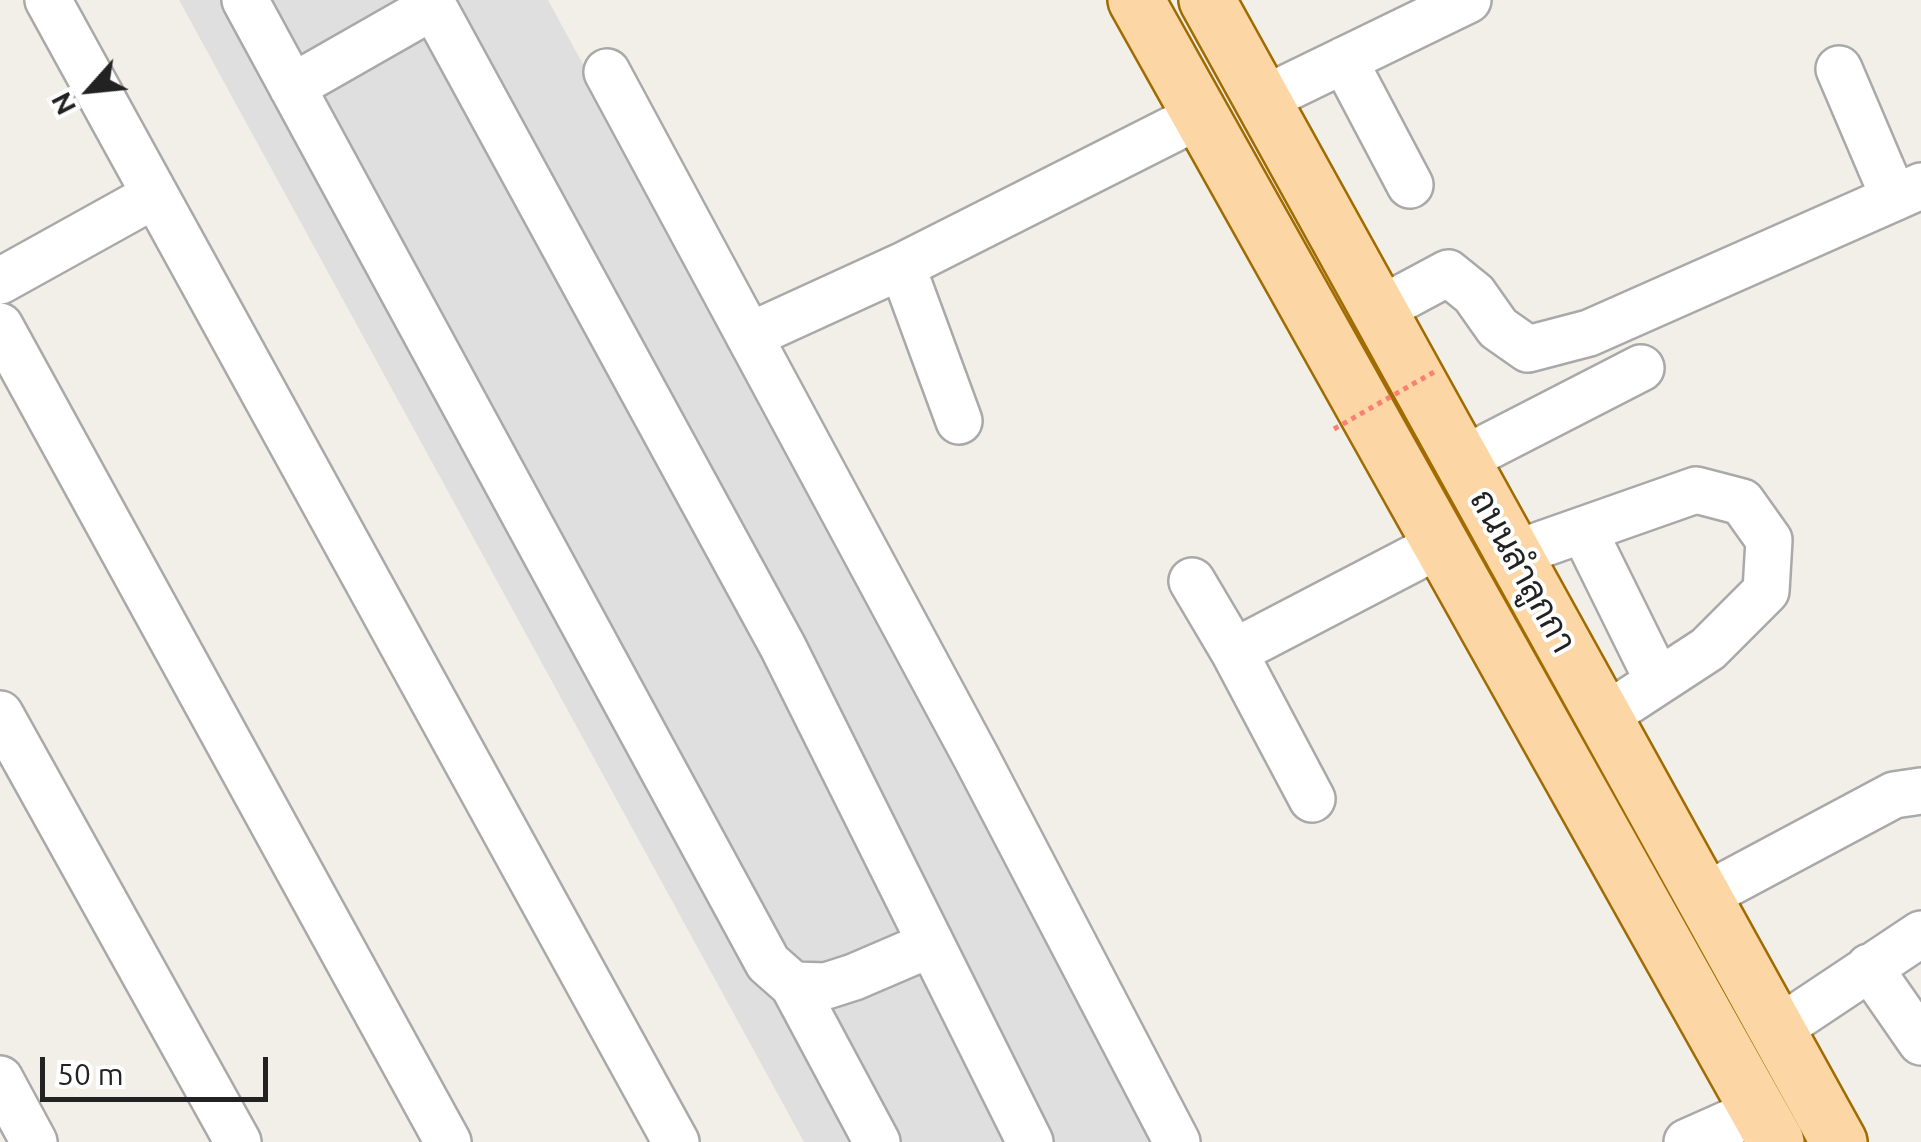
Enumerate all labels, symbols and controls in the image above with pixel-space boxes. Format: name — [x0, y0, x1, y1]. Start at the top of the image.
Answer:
north arrow — [40, 40, 140, 140]
text: N — [44, 88, 81, 120]
street label: ถนนลำลูกกา — [1461, 482, 1585, 660]
scale bar — [45, 1037, 272, 1099]
text: 50 m — [57, 1057, 124, 1091]

